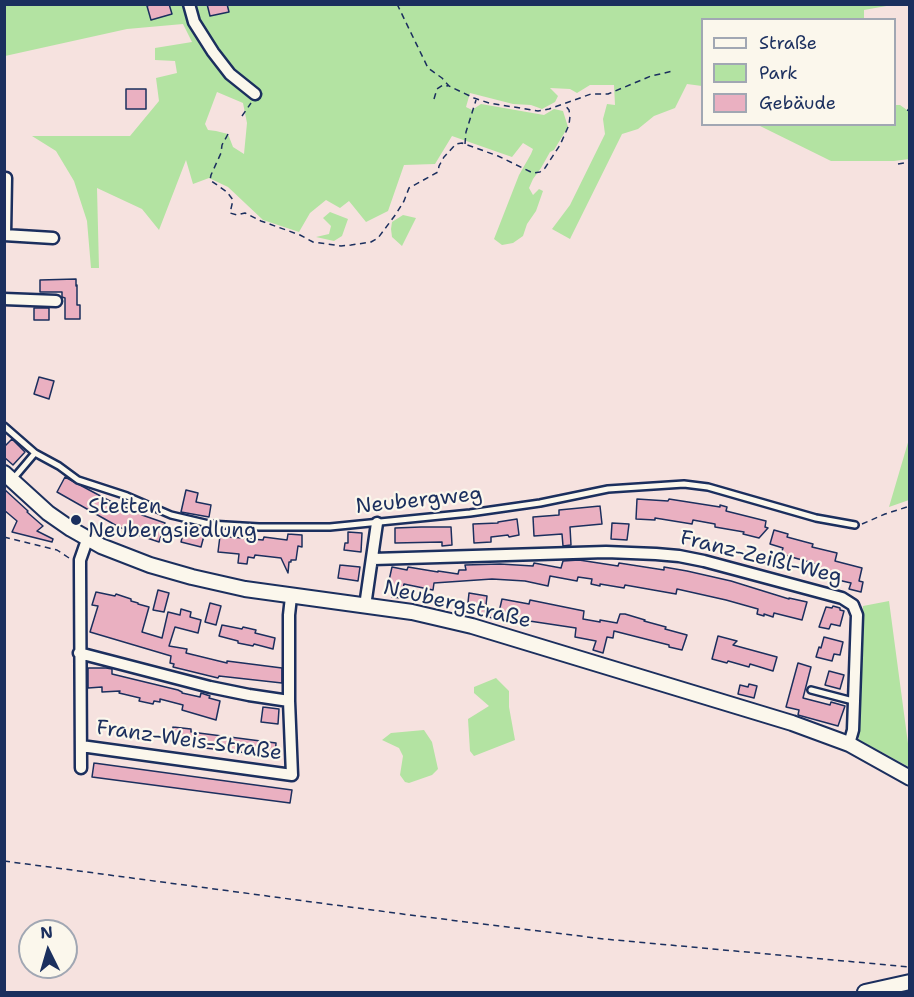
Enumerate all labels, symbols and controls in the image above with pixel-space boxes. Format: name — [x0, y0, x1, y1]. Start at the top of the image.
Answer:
legend — [701, 18, 896, 126]
text: Straße — [759, 31, 817, 55]
text: Park — [759, 61, 798, 85]
text: Gebäude — [759, 91, 836, 115]
street label: Neubergweg — [354, 482, 484, 520]
place label: Stetten Neubergsiedlung — [88, 495, 257, 545]
marker: Stetten Neubergsiedlung — [69, 513, 83, 527]
street label: Franz-Zeißl-Weg — [677, 526, 845, 590]
street label: Neubergstraße — [381, 576, 533, 634]
street label: Franz-Weis-Straße — [94, 715, 284, 767]
north arrow — [18, 919, 78, 979]
text: N — [39, 922, 54, 944]

